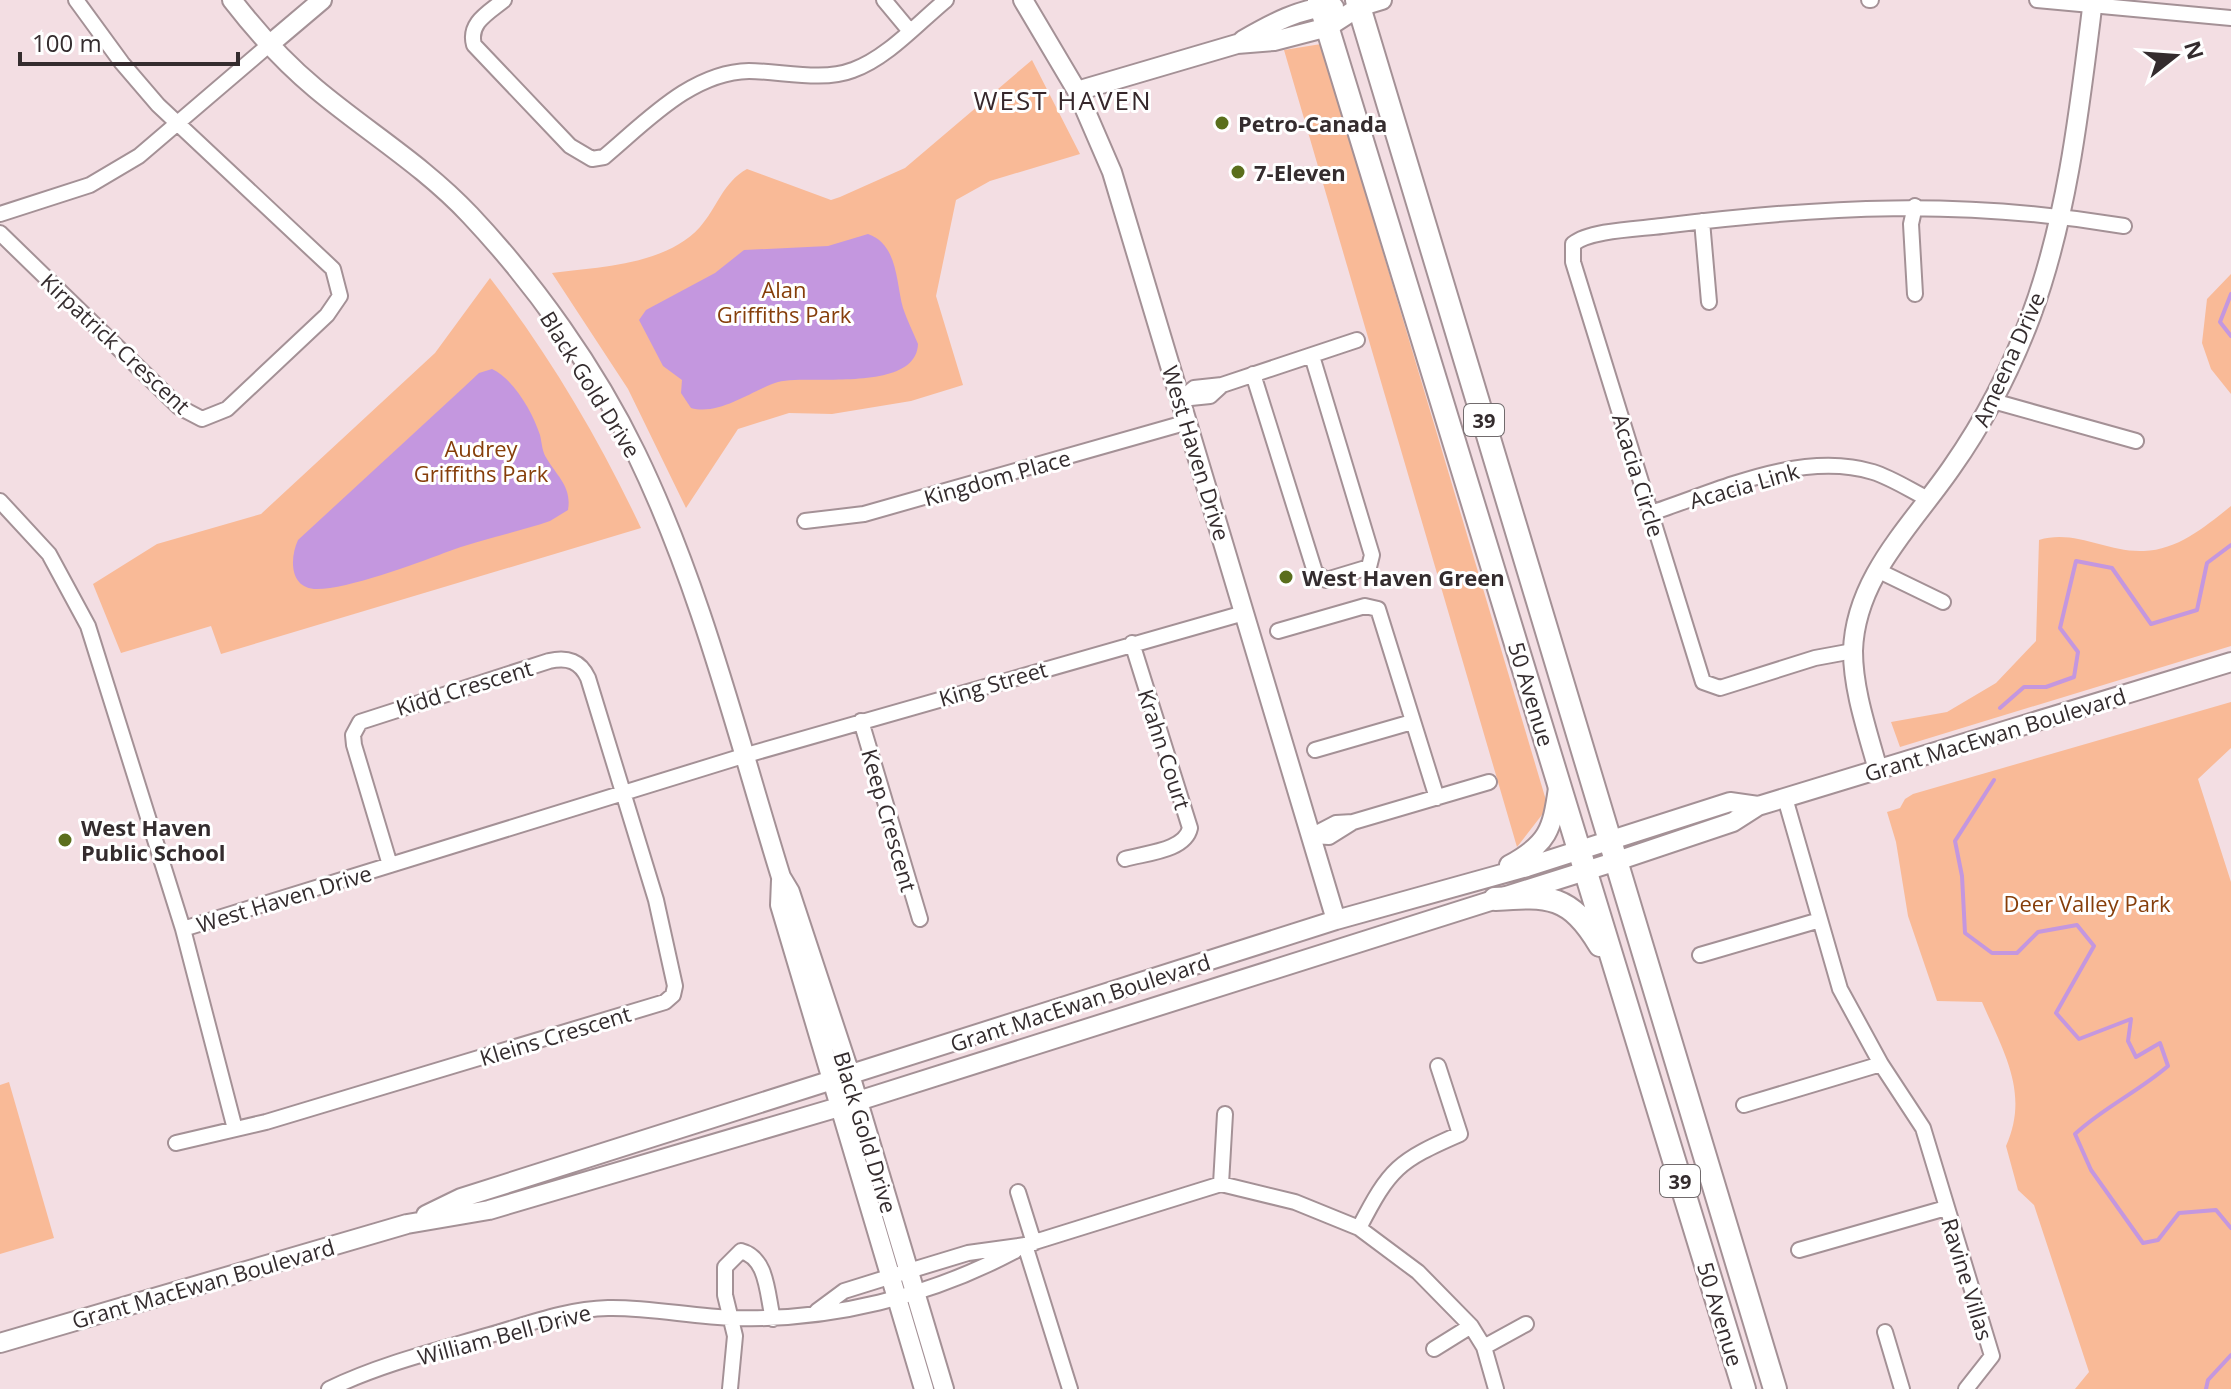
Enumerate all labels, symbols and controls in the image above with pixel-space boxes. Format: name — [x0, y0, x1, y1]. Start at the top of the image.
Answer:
scale bar — [20, 16, 238, 66]
north arrow — [2135, 16, 2215, 96]
text: 100 m — [32, 26, 102, 59]
text: N — [2178, 37, 2212, 63]
district label: WEST HAVEN — [974, 82, 1152, 118]
place label: Petro-Canada — [1238, 108, 1387, 138]
marker: Petro-Canada — [1213, 114, 1231, 132]
place label: 7-Eleven — [1254, 157, 1346, 187]
marker: 7-Eleven — [1229, 163, 1247, 181]
street label: Kirpatrick Crescent — [35, 266, 197, 420]
park label: Alan Griffiths Park — [717, 274, 852, 329]
street label: Ameena Drive — [1965, 287, 2051, 431]
street label: Black Gold Drive — [534, 305, 648, 463]
street label: West Haven Drive — [1156, 362, 1238, 544]
road number: 39 — [1464, 404, 1504, 436]
street label: Acacia Circle — [1606, 410, 1672, 540]
park label: Audrey Griffiths Park — [414, 433, 549, 488]
street label: Kingdom Place — [920, 442, 1074, 512]
street label: Acacia Link — [1686, 455, 1803, 515]
place label: West Haven Green — [1302, 562, 1505, 592]
marker: West Haven Green — [1277, 568, 1295, 586]
street label: 50 Avenue — [1502, 638, 1562, 750]
street label: Kidd Crescent — [392, 652, 536, 722]
street label: King Street — [935, 653, 1051, 713]
street label: Grant MacEwan Boulevard — [1861, 680, 2129, 788]
street label: Krahn Court — [1131, 685, 1199, 813]
street label: Keep Crescent — [855, 745, 925, 895]
place label: West Haven Public School — [81, 812, 226, 867]
marker: West Haven Public School — [56, 831, 74, 849]
street label: West Haven Drive — [193, 857, 375, 939]
park label: Deer Valley Park — [2004, 888, 2171, 918]
street label: Grant MacEwan Boulevard — [946, 946, 1214, 1058]
street label: Kleins Crescent — [476, 998, 634, 1072]
street label: Black Gold Drive — [827, 1047, 905, 1217]
road number: 39 — [1660, 1165, 1700, 1197]
street label: Ravine Villas — [1935, 1214, 2001, 1344]
street label: Grant MacEwan Boulevard — [68, 1231, 338, 1335]
street label: 50 Avenue — [1691, 1258, 1751, 1370]
street label: William Bell Drive — [414, 1296, 594, 1372]

